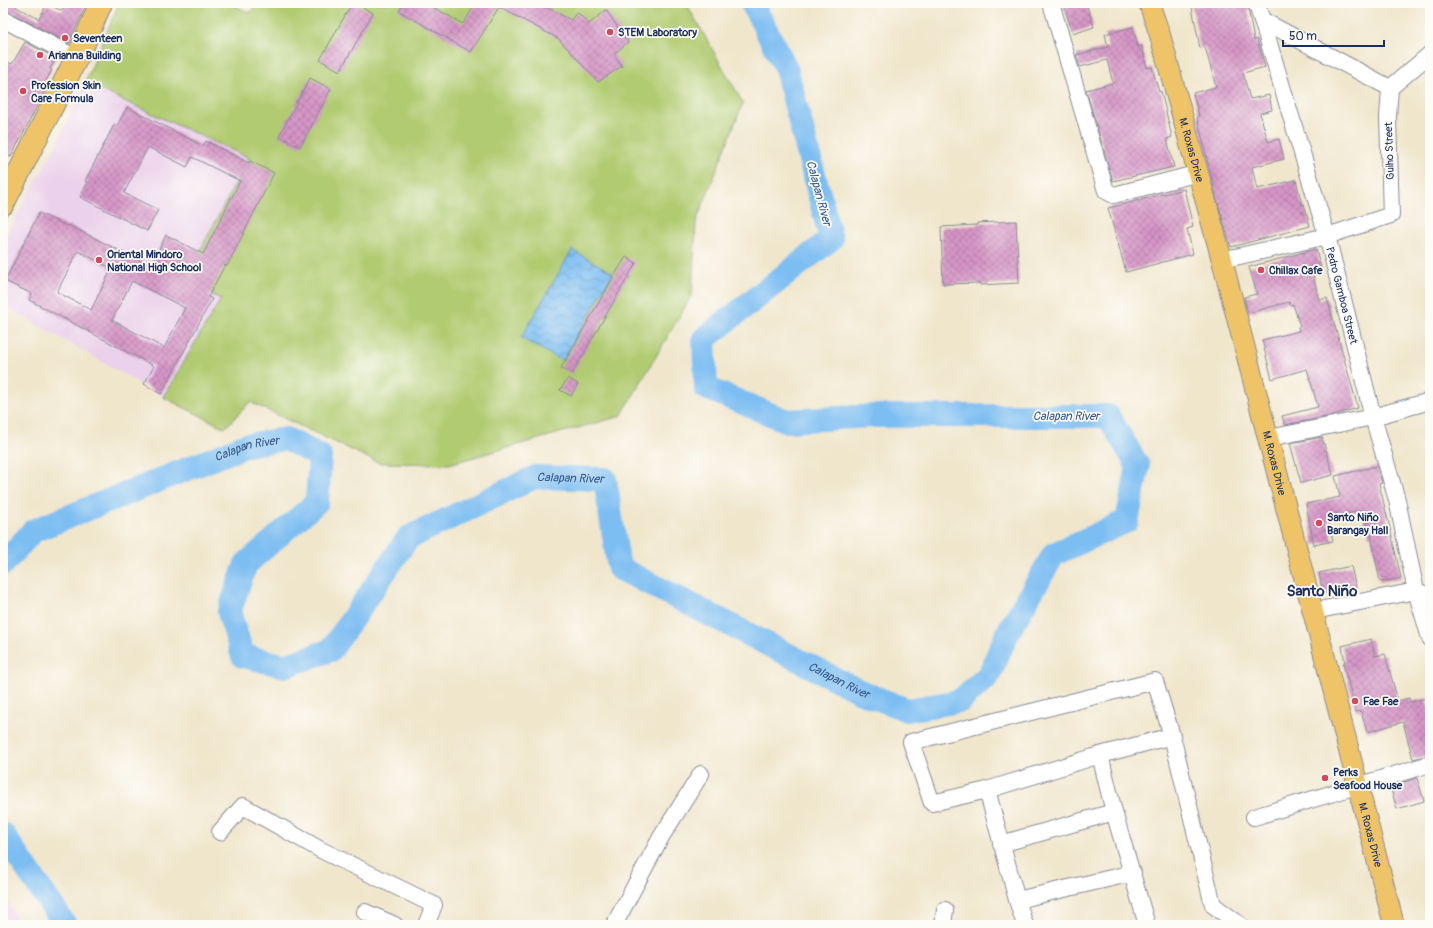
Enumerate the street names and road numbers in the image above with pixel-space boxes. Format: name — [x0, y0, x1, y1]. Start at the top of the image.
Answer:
street label: M. Roxas Drive — [1176, 116, 1206, 184]
street label: Guiho Street — [1382, 121, 1397, 180]
street label: Pedro Gamboa Street — [1323, 246, 1360, 346]
street label: M. Roxas Drive — [1259, 430, 1289, 497]
street label: M. Roxas Drive — [1356, 801, 1385, 869]

